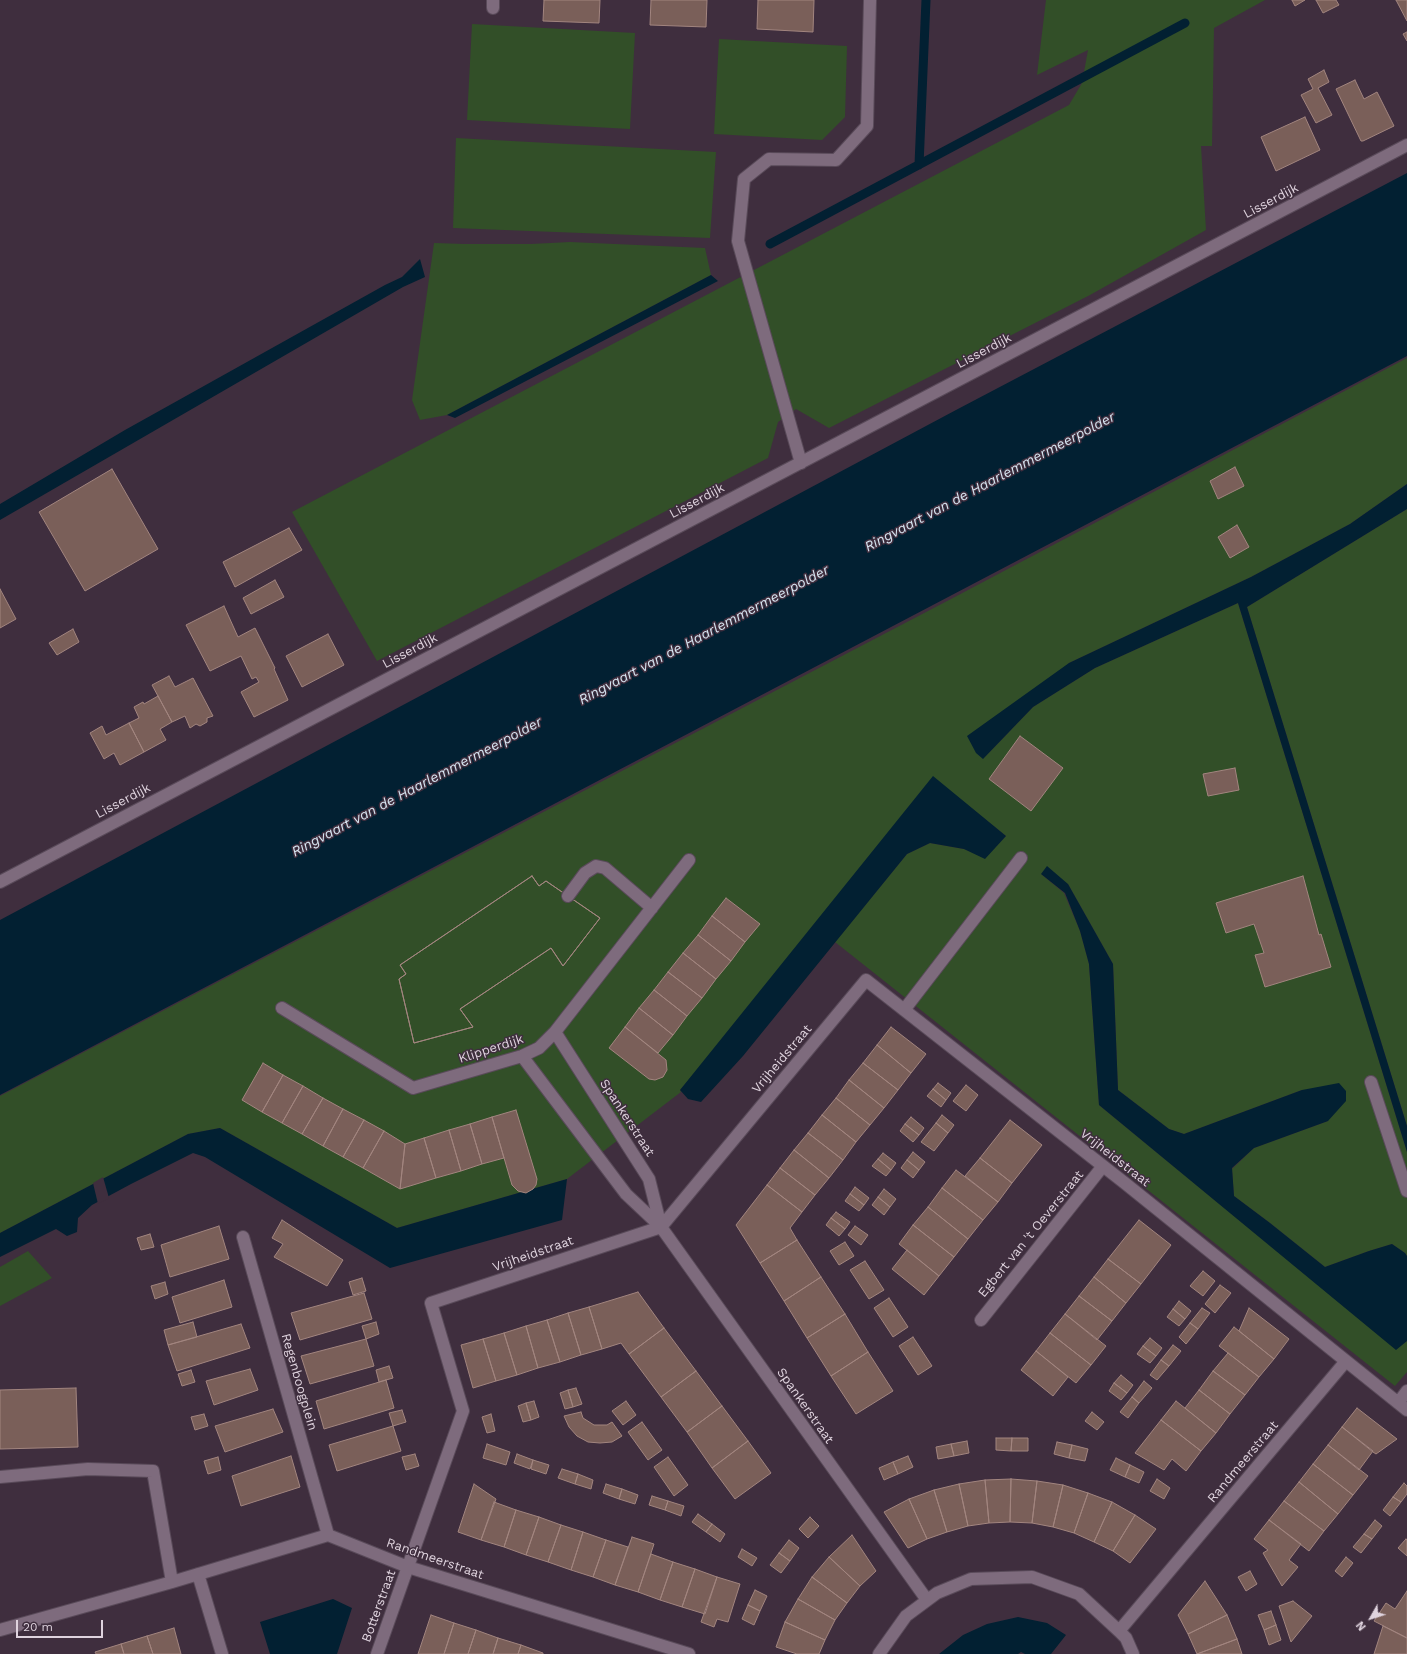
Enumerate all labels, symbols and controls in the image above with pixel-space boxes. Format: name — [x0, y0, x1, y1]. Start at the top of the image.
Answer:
street label: Lisserdijk — [1241, 180, 1301, 222]
street label: Lisserdijk — [954, 330, 1014, 372]
water label: Ringvaart van de Haarlemmermeerpolder — [862, 409, 1118, 555]
street label: Lisserdijk — [667, 480, 727, 522]
water label: Ringvaart van de Haarlemmermeerpolder — [576, 562, 832, 708]
street label: Lisserdijk — [380, 630, 440, 672]
water label: Ringvaart van de Haarlemmermeerpolder — [289, 714, 545, 860]
street label: Lisserdijk — [93, 780, 153, 822]
street label: Vrijheidstraat — [749, 1022, 815, 1096]
street label: Klipperdijk — [457, 1031, 525, 1067]
street label: Spankerstraat — [596, 1077, 658, 1159]
street label: Vrijheidstraat — [1077, 1126, 1153, 1190]
street label: Egbert van 't Oeverstraat — [975, 1167, 1087, 1301]
street label: Vrijheidstraat — [490, 1233, 576, 1275]
street label: Regenboogplein — [278, 1332, 320, 1432]
street label: Spankerstraat — [773, 1365, 837, 1447]
street label: Randmeerstraat — [1204, 1418, 1282, 1506]
street label: Randmeerstraat — [384, 1535, 486, 1583]
street label: Botterstraat — [359, 1568, 399, 1644]
north arrow — [1351, 1598, 1391, 1638]
scale bar — [18, 1612, 105, 1638]
text: N — [1354, 1619, 1369, 1633]
text: 20 m — [23, 1620, 53, 1634]

